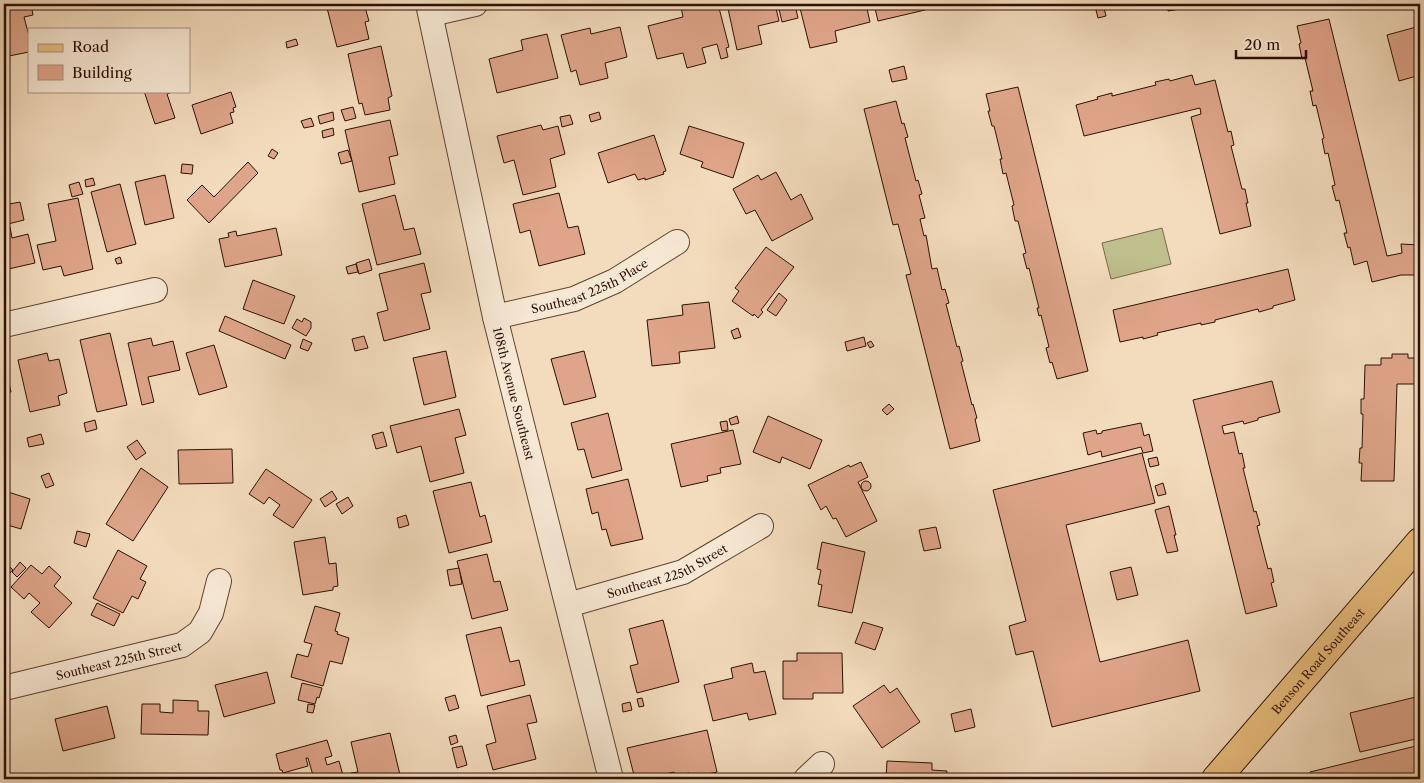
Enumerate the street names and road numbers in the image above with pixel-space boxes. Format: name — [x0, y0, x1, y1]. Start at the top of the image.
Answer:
street label: Southeast 225th Place — [530, 255, 651, 316]
street label: 108th Avenue Southeast — [490, 326, 538, 462]
street label: Southeast 225th Street — [605, 540, 730, 601]
street label: Benson Road Southeast — [1268, 604, 1368, 717]
street label: Southeast 225th Street — [54, 638, 184, 683]

